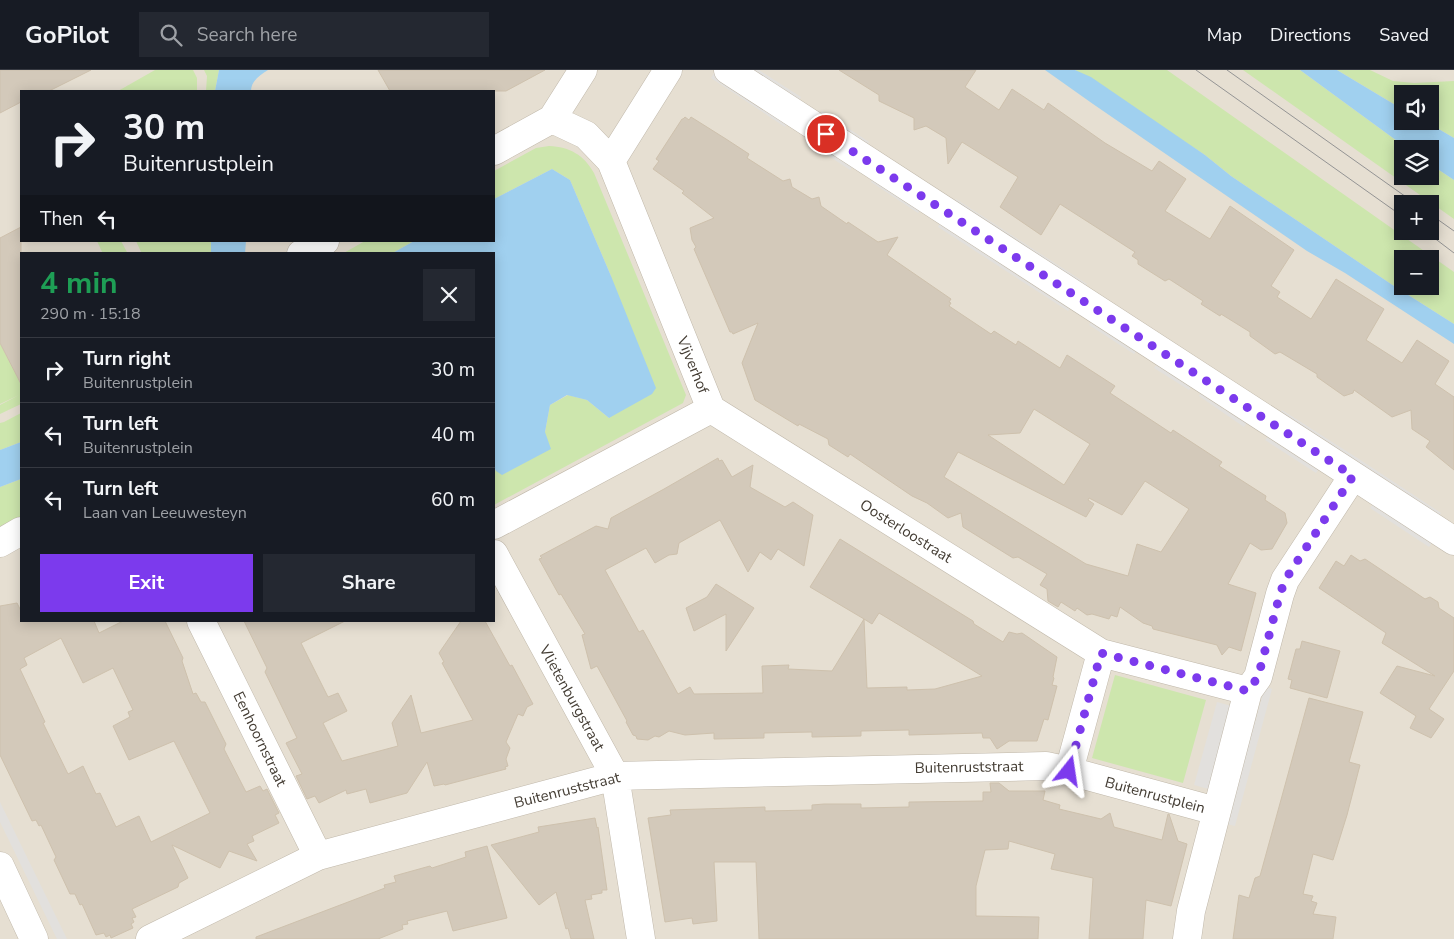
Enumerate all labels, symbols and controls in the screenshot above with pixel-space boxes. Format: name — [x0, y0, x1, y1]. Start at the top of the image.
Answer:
search box — [139, 12, 489, 57]
text: GoPilot — [25, 19, 109, 51]
icon: search — [157, 21, 185, 49]
text: Search here — [197, 22, 297, 48]
text: Map — [1207, 23, 1242, 47]
text: Directions — [1270, 23, 1351, 47]
text: Saved — [1379, 23, 1429, 47]
map controls — [1394, 85, 1439, 295]
button: sound — [1394, 85, 1439, 130]
text: 30 m — [123, 104, 205, 151]
icon: right — [40, 110, 105, 175]
pin — [805, 113, 847, 155]
icon: arrive — [812, 120, 840, 148]
button: layers — [1394, 140, 1439, 185]
text: Buitenrustplein — [123, 149, 274, 179]
button: + — [1394, 195, 1439, 240]
icon: left — [93, 205, 121, 233]
text: Then — [40, 206, 83, 232]
button: − — [1394, 250, 1439, 295]
text: 4 min — [40, 263, 118, 304]
button: close — [423, 269, 475, 321]
text: 290 m · 15:18 — [40, 303, 141, 325]
street label: Vijverhof — [672, 332, 714, 398]
text: Turn right — [83, 346, 170, 372]
icon: right — [40, 356, 68, 384]
text: 30 m — [431, 357, 475, 383]
text: Buitenrustplein — [83, 372, 193, 394]
text: Turn left — [83, 411, 158, 437]
icon: left — [40, 421, 68, 449]
text: 40 m — [431, 422, 475, 448]
text: Buitenrustplein — [83, 437, 193, 459]
text: Turn left — [83, 476, 158, 502]
icon: left — [40, 486, 68, 514]
text: 60 m — [431, 487, 475, 513]
street label: Oosterloostraat — [856, 495, 957, 568]
text: Laan van Leeuwesteyn — [83, 502, 247, 524]
button: Exit — [40, 554, 253, 612]
button: Share — [263, 554, 475, 612]
street label: Vlietenburgstraat — [534, 641, 610, 755]
street label: Eenhoornstraat — [228, 688, 292, 790]
position arrow — [1042, 744, 1094, 796]
street label: Buitenruststraat — [914, 756, 1024, 778]
street label: Buitenruststraat — [512, 767, 623, 813]
street label: Buitenrustplein — [1103, 772, 1207, 818]

